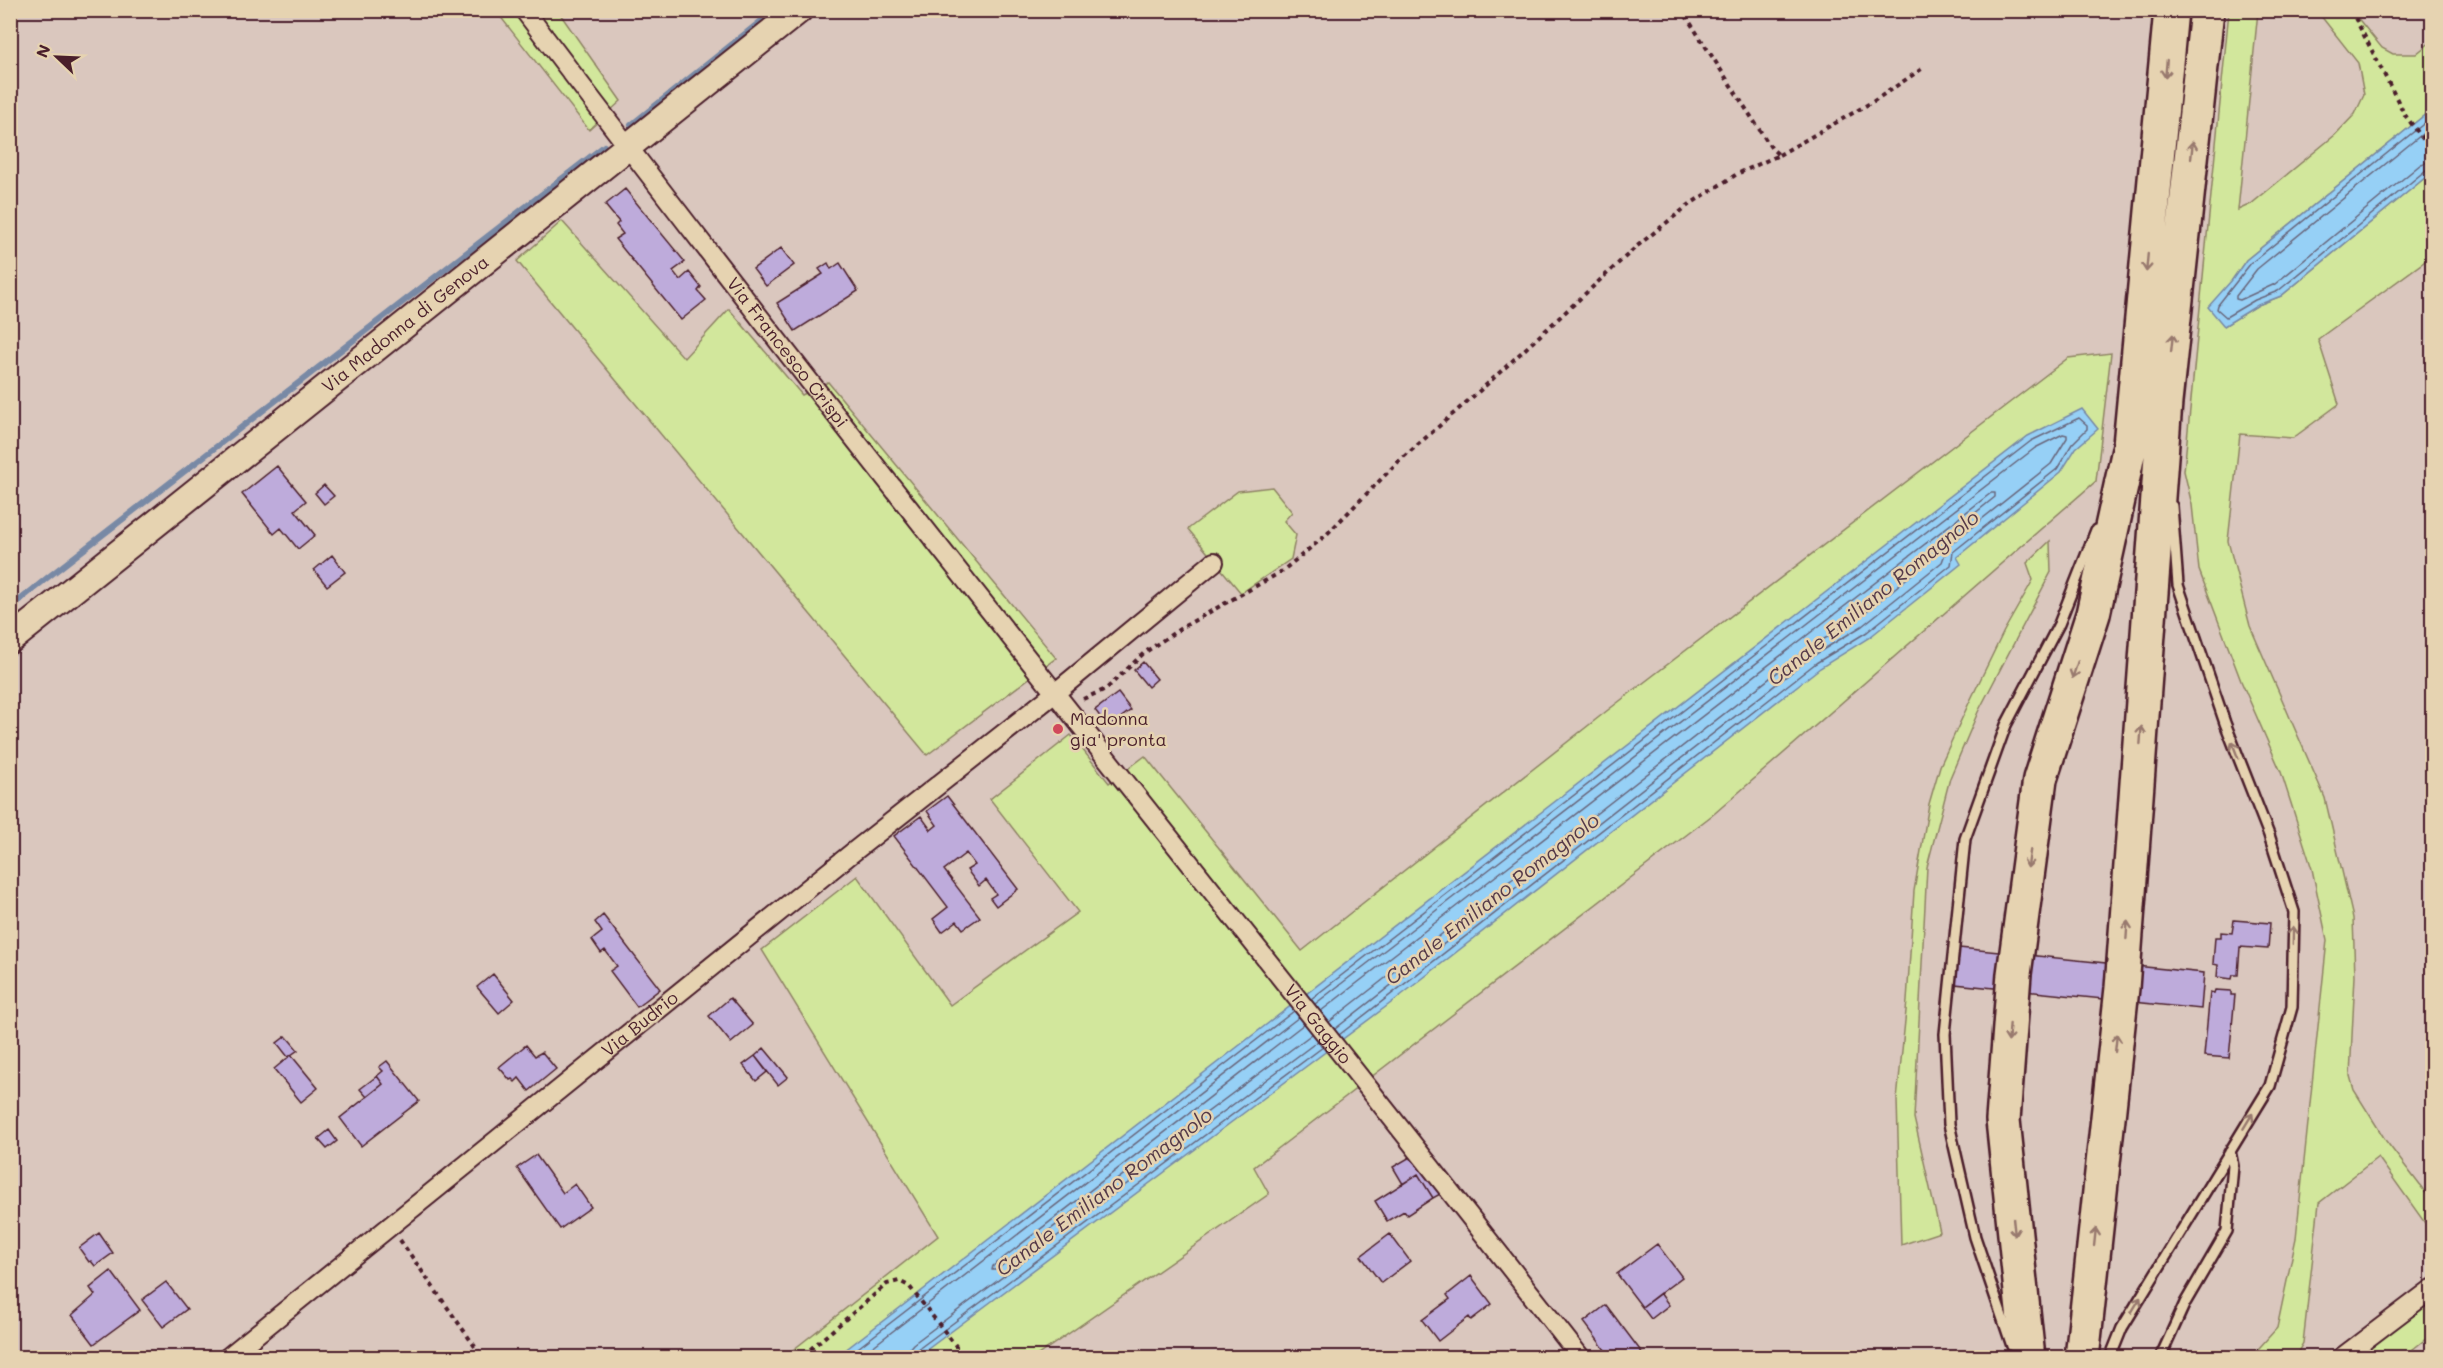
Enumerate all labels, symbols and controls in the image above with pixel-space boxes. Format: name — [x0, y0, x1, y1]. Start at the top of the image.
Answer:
north arrow — [27, 27, 87, 87]
text: N — [31, 41, 55, 61]
one-way arrow — [2160, 58, 2171, 78]
one-way arrow — [2187, 140, 2198, 160]
street label: Via Madonna di Genova — [316, 249, 493, 398]
one-way arrow — [2141, 252, 2152, 272]
street label: Via Francesco Crispi — [722, 272, 854, 432]
one-way arrow — [2166, 334, 2177, 354]
water label: Canale Emiliano Romagnolo — [1761, 504, 1984, 691]
one-way arrow — [2069, 660, 2080, 679]
place label: Madonna gia' pronta — [1070, 706, 1167, 751]
marker: Madonna gia' pronta — [1051, 722, 1065, 736]
one-way arrow — [2136, 726, 2147, 746]
one-way arrow — [2229, 741, 2240, 760]
water label: Canale Emiliano Romagnolo — [1379, 806, 1604, 990]
one-way arrow — [2024, 848, 2035, 868]
one-way arrow — [2121, 921, 2132, 940]
one-way arrow — [2288, 925, 2299, 945]
street label: Via Gaggio — [1279, 979, 1358, 1069]
street label: Via Budrio — [596, 985, 683, 1062]
one-way arrow — [2004, 1022, 2015, 1042]
one-way arrow — [2111, 1033, 2122, 1053]
water label: Canale Emiliano Romagnolo — [990, 1101, 1217, 1281]
one-way arrow — [2243, 1113, 2255, 1130]
one-way arrow — [2009, 1216, 2020, 1236]
one-way arrow — [2090, 1227, 2101, 1247]
one-way arrow — [2131, 1297, 2143, 1314]

